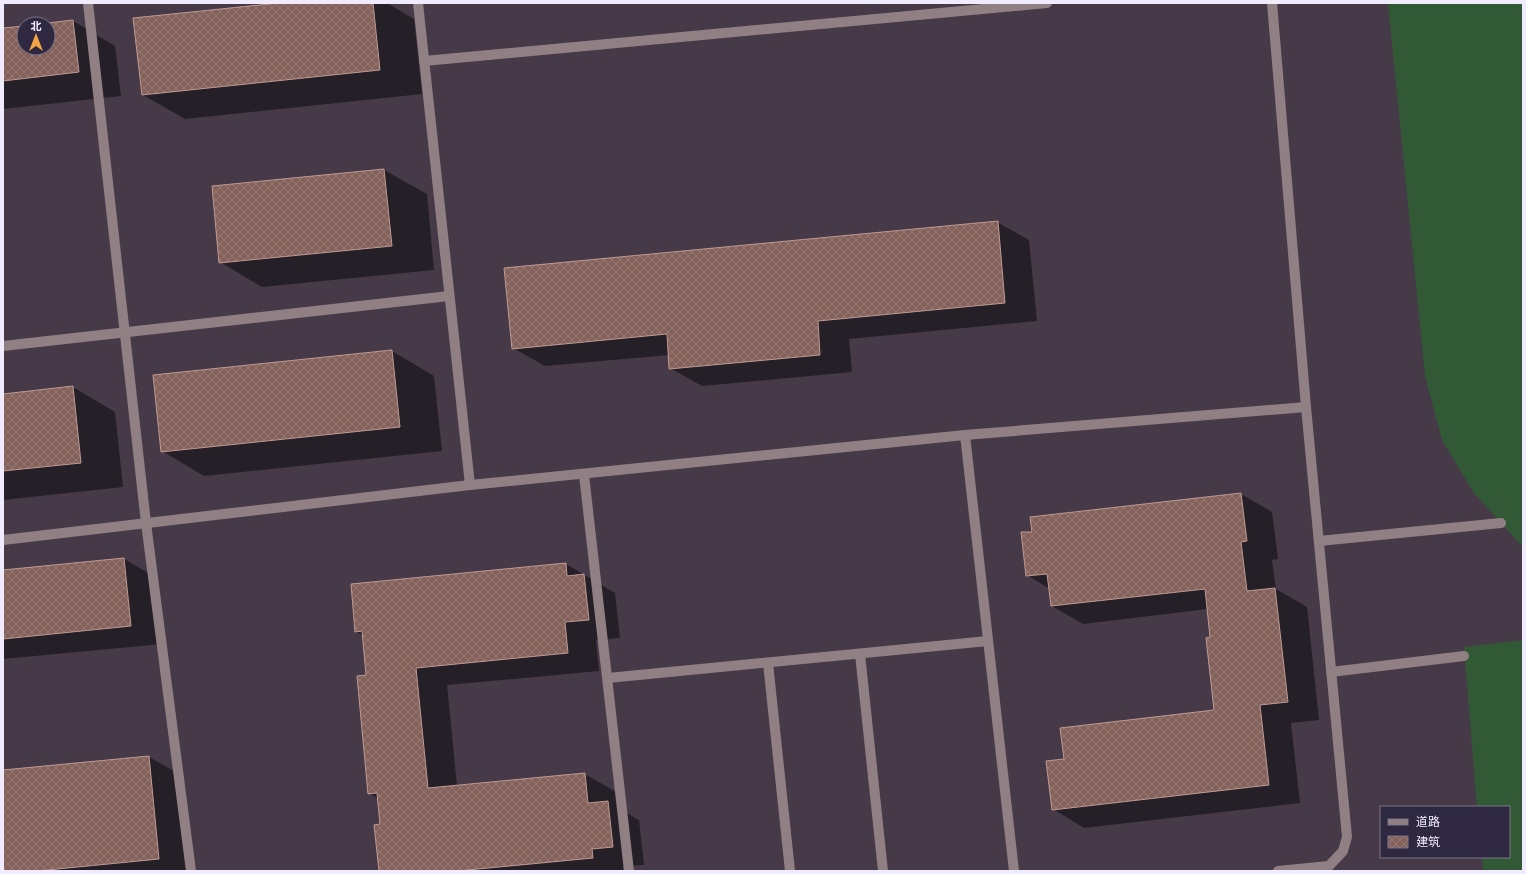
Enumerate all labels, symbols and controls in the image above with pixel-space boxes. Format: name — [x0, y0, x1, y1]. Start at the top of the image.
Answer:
north arrow — [16, 16, 56, 56]
text: 北 — [31, 20, 42, 33]
legend — [1380, 806, 1510, 858]
text: 道路 — [1416, 815, 1440, 829]
text: 建筑 — [1416, 835, 1440, 849]

